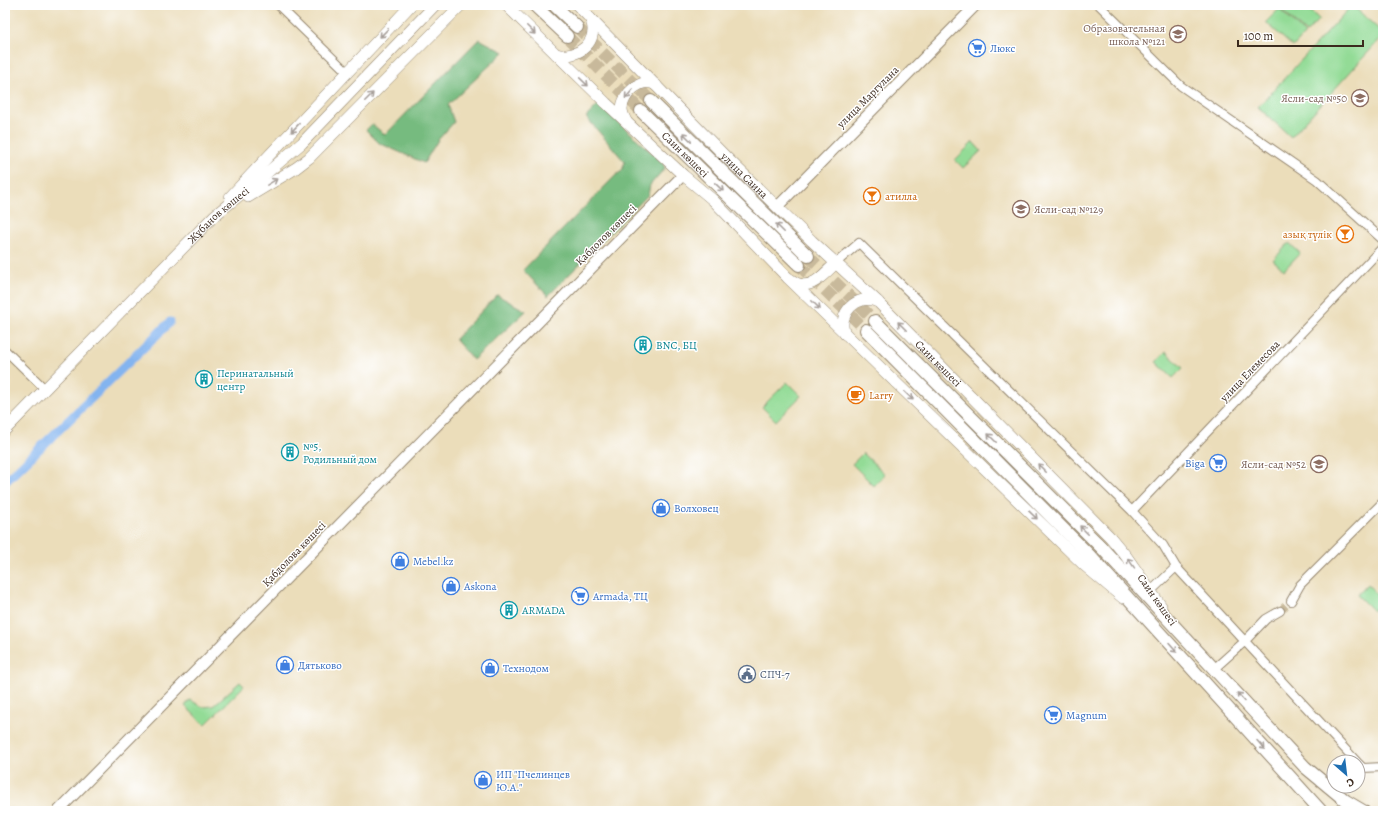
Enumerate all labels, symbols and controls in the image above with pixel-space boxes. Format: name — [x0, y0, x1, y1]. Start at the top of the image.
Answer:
place label: Образовательная школа №121 — [1083, 21, 1165, 49]
scale bar — [1238, 22, 1363, 48]
school or university icon: Образовательная школа №121 — [1168, 24, 1188, 44]
one-way arrow — [526, 25, 536, 35]
one-way arrow — [379, 28, 389, 38]
text: 100 m — [1244, 28, 1273, 44]
supermarket icon: Люкс — [967, 38, 987, 58]
place label: Люкс — [990, 41, 1016, 56]
street label: улица Маргулана — [833, 62, 903, 132]
one-way arrow — [579, 77, 589, 86]
one-way arrow — [624, 88, 633, 99]
school or university icon: Ясли-сад №50 — [1350, 88, 1370, 108]
place label: Ясли-сад №50 — [1281, 91, 1347, 106]
one-way arrow — [364, 92, 374, 102]
one-way arrow — [290, 123, 299, 133]
street label: Саин көшесі — [659, 128, 712, 181]
one-way arrow — [682, 132, 692, 142]
street label: улица Саина — [717, 148, 772, 202]
one-way arrow — [266, 178, 278, 186]
one-way arrow — [714, 182, 724, 192]
street label: Жұбанов көшесі — [184, 183, 252, 246]
bar icon: атилла — [862, 186, 882, 206]
place label: атилла — [885, 189, 918, 204]
school or university icon: Ясли-сад №129 — [1011, 199, 1031, 219]
street label: Қабдолов көшесі — [572, 201, 640, 269]
place label: Ясли-сад №129 — [1034, 202, 1103, 217]
one-way arrow — [775, 223, 785, 233]
bar icon: азық түлік — [1335, 224, 1355, 244]
place label: азық түлік — [1283, 227, 1332, 242]
one-way arrow — [811, 300, 821, 310]
one-way arrow — [897, 321, 907, 331]
building icon: BNC, БЦ — [633, 335, 653, 355]
street label: улица Елемесова — [1216, 336, 1284, 406]
street label: Саин көшесі — [912, 337, 965, 390]
place label: BNC, БЦ — [656, 338, 697, 353]
place label: Перинатальный центр — [217, 366, 294, 394]
building icon: Перинатальный центр — [194, 369, 214, 389]
cafe icon: Larry — [846, 385, 866, 405]
place label: Larry — [869, 388, 893, 403]
one-way arrow — [904, 391, 914, 401]
one-way arrow — [987, 433, 997, 443]
place label: №5, Родильный дом — [303, 439, 377, 467]
building icon: №5, Родильный дом — [280, 442, 300, 462]
supermarket icon: Biga — [1208, 453, 1228, 473]
school or university icon: Ясли-сад №52 — [1309, 454, 1329, 474]
place label: Biga — [1185, 456, 1206, 471]
place label: Ясли-сад №52 — [1241, 457, 1306, 472]
one-way arrow — [1037, 463, 1047, 473]
shop icon: Волховец — [651, 498, 671, 518]
place label: Волховец — [674, 501, 719, 516]
one-way arrow — [1028, 510, 1038, 520]
street label: Қабдолова көшесі — [259, 518, 329, 590]
one-way arrow — [1079, 525, 1089, 535]
shop icon: Mebel.kz — [390, 551, 410, 571]
place label: Mebel.kz — [413, 554, 454, 569]
one-way arrow — [1127, 558, 1135, 569]
street label: Саин көшесі — [1134, 571, 1180, 629]
shop icon: Askona — [441, 576, 461, 596]
place label: Askona — [463, 579, 498, 594]
supermarket icon: Armada, ТЦ — [570, 586, 590, 606]
place label: Armada, ТЦ — [592, 589, 648, 604]
building icon: ARMADA — [499, 600, 519, 620]
place label: ARMADA — [521, 603, 566, 618]
one-way arrow — [1169, 643, 1178, 654]
shop icon: Дятьково — [275, 655, 295, 675]
place label: Дятьково — [298, 658, 342, 673]
shop icon: Технодом — [480, 658, 500, 678]
place label: Технодом — [503, 661, 549, 676]
public building icon: СПЧ-7 — [737, 664, 757, 684]
place label: СПЧ-7 — [760, 667, 790, 682]
one-way arrow — [1236, 692, 1246, 702]
supermarket icon: Magnum — [1043, 705, 1063, 725]
place label: Magnum — [1066, 708, 1107, 723]
one-way arrow — [1256, 740, 1265, 750]
north arrow — [1326, 754, 1366, 794]
place label: ИП "Пчелинцев Ю.А." — [496, 767, 570, 795]
shop icon: ИП "Пчелинцев Ю.А." — [473, 770, 493, 790]
text: С — [1344, 774, 1357, 791]

